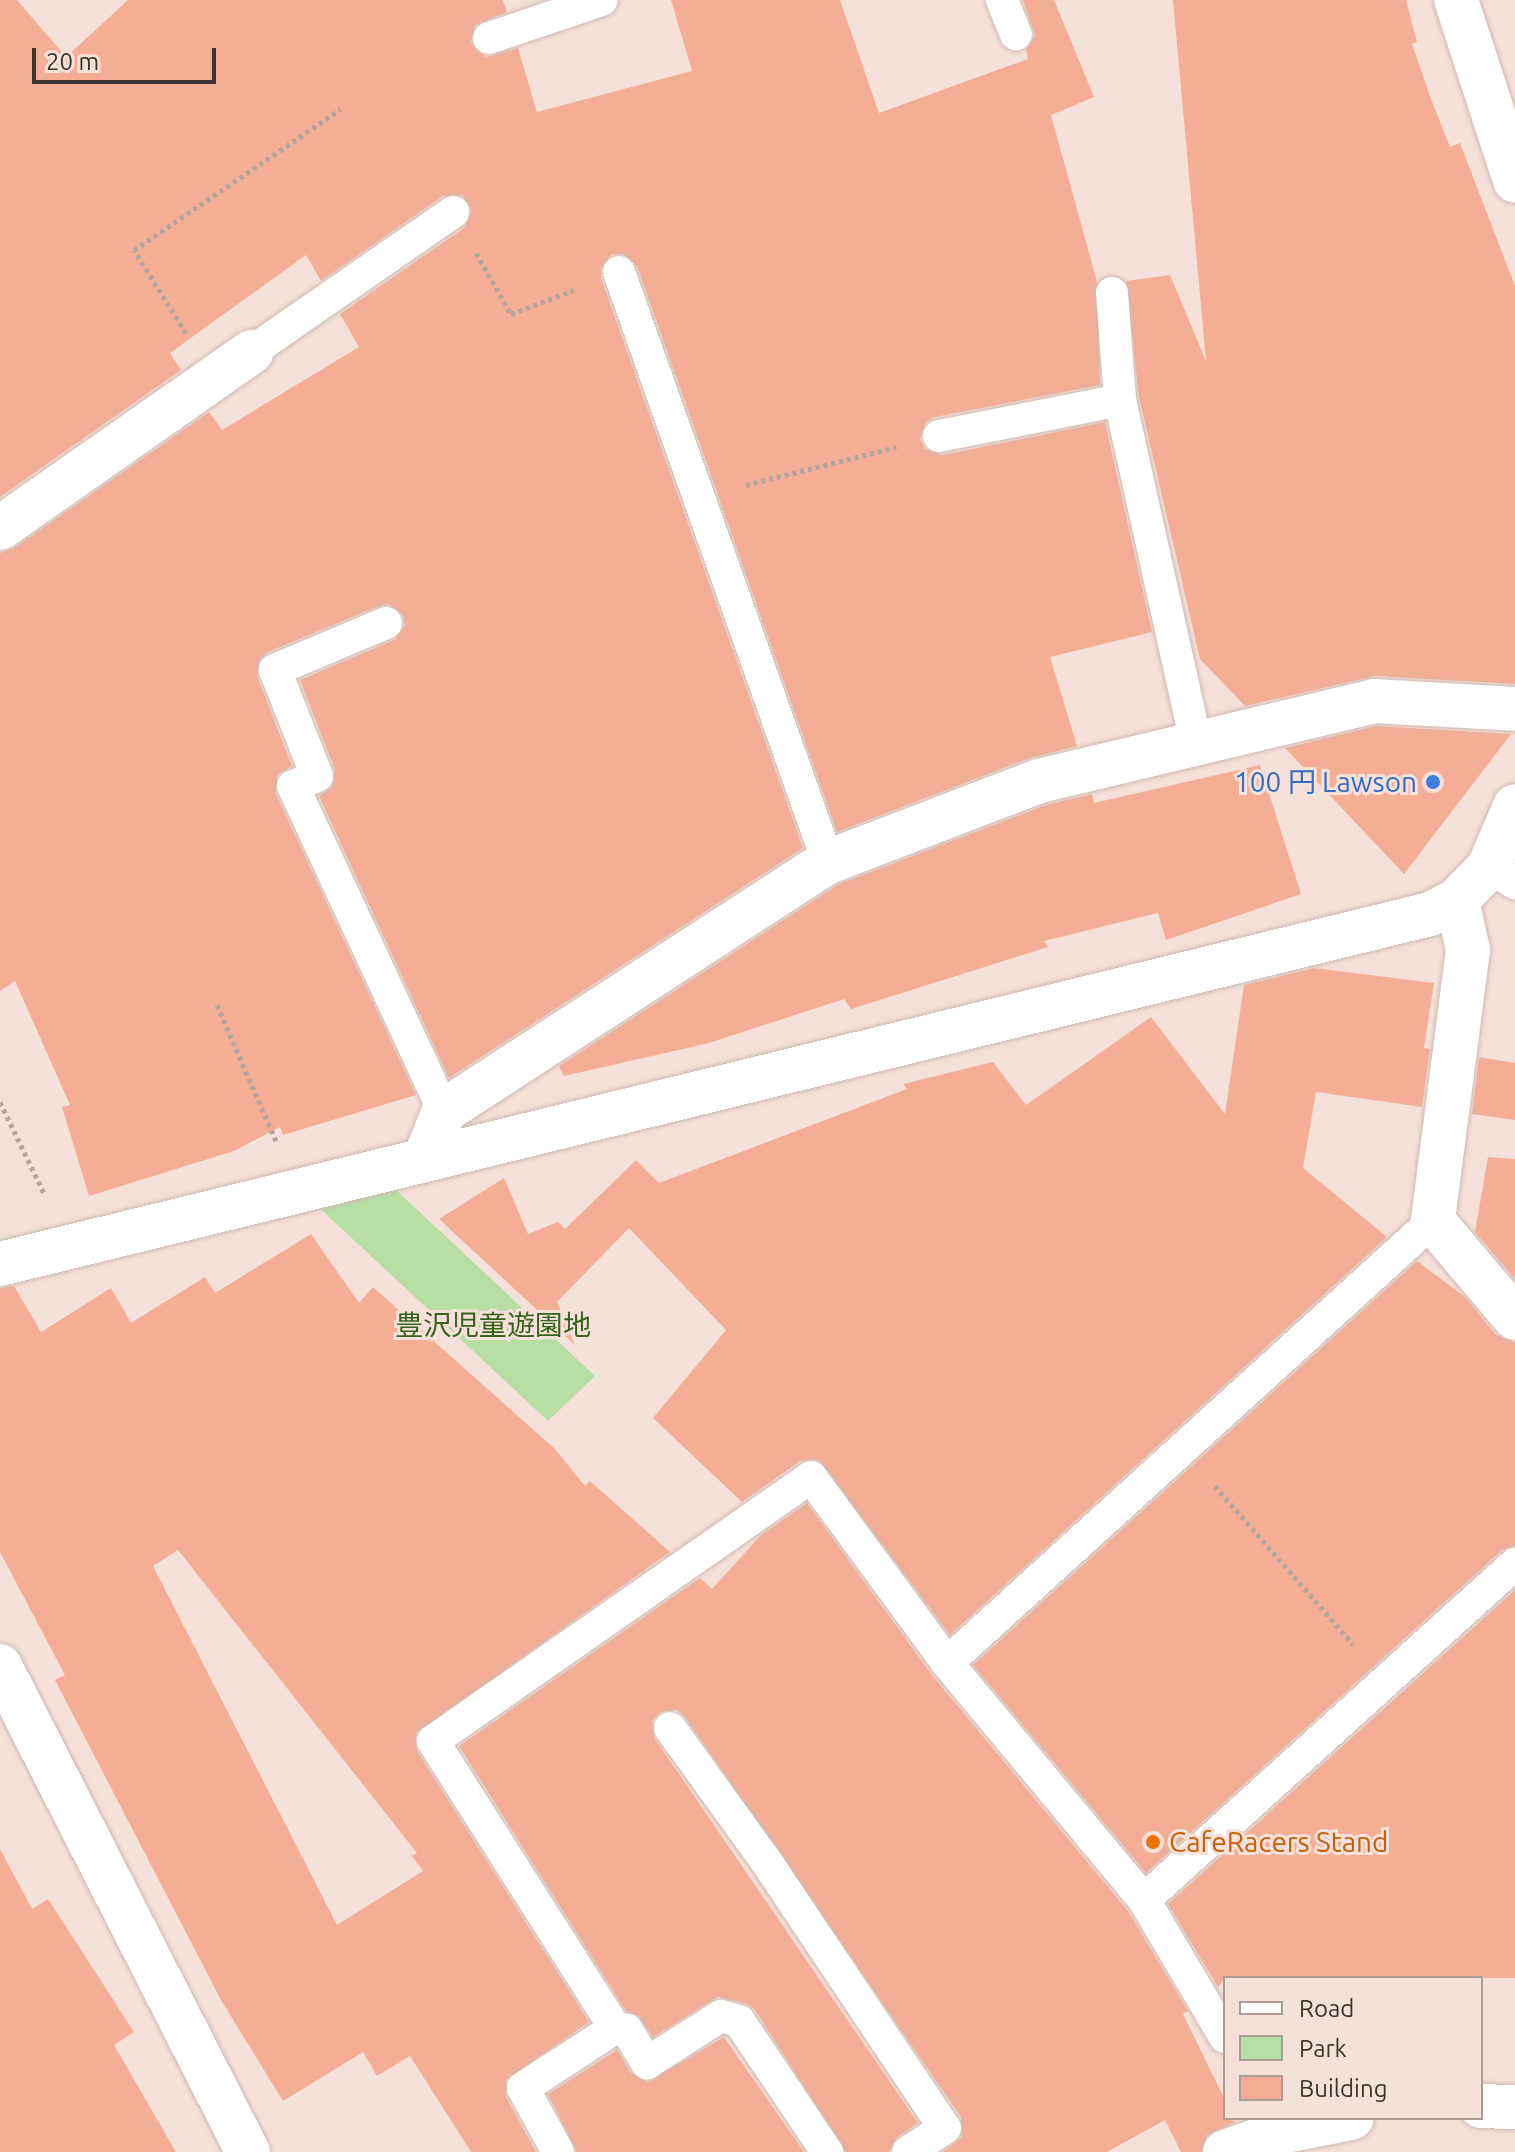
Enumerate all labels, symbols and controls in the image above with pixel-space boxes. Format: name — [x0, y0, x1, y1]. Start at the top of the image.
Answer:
scale bar — [36, 32, 220, 82]
text: 20 m — [46, 48, 99, 75]
place label: 100 円 Lawson — [1234, 765, 1417, 799]
marker: 100 円 Lawson — [1424, 773, 1442, 791]
park label: 豊沢児童遊園地 — [395, 1308, 591, 1342]
place label: CafeRacers Stand — [1169, 1825, 1388, 1859]
marker: CafeRacers Stand — [1144, 1833, 1162, 1851]
legend — [1223, 1976, 1483, 2120]
text: Road — [1299, 1995, 1354, 2022]
text: Park — [1299, 2035, 1347, 2062]
text: Building — [1299, 2075, 1387, 2102]

